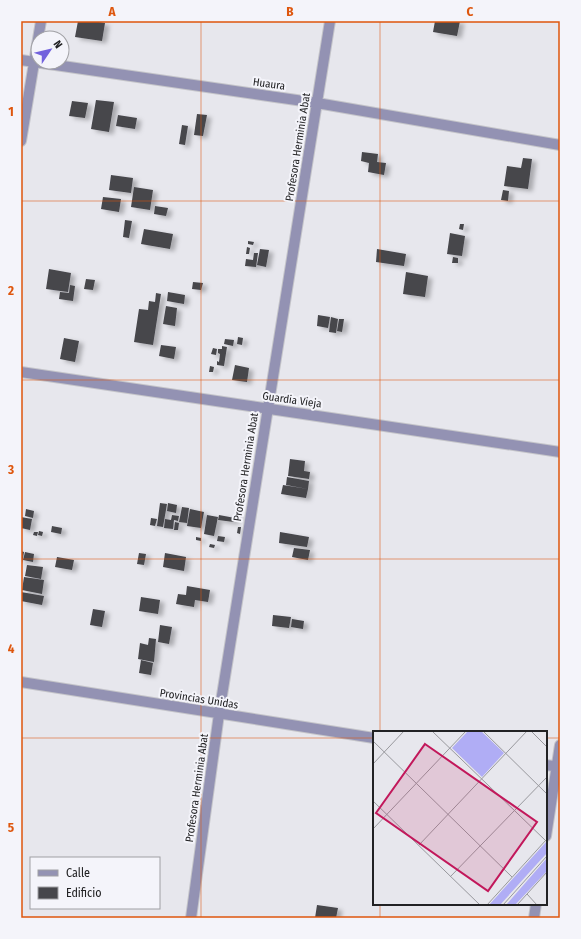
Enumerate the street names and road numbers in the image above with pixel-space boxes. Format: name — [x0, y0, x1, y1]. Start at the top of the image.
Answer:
street label: Huaura — [252, 75, 286, 93]
street label: Profesora Herminia Abat — [283, 91, 313, 202]
street label: Guardia Vieja — [262, 389, 322, 411]
street label: Profesora Herminia Abat — [231, 411, 261, 522]
street label: Provincias Unidas — [159, 686, 239, 712]
street label: Profesora Herminia Abat — [183, 732, 211, 843]

